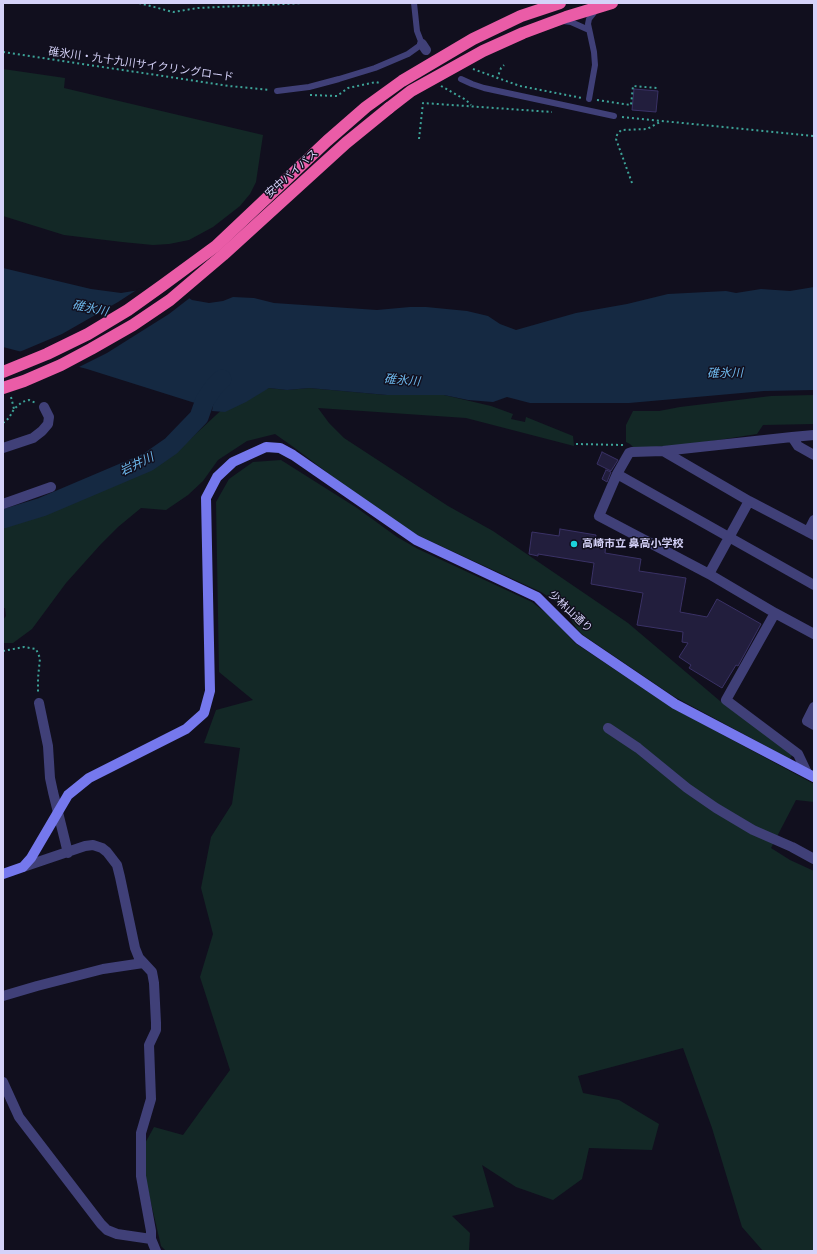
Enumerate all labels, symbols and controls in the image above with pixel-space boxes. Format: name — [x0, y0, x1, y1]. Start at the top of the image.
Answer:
street label: 碓氷川・九十九川サイクリングロード — [47, 45, 235, 85]
street label: 安中バイパス — [263, 147, 321, 201]
water label: 碓氷川 — [71, 298, 109, 320]
water label: 碓氷川 — [707, 366, 743, 382]
water label: 碓氷川 — [383, 372, 421, 390]
water label: 岩井川 — [118, 451, 156, 479]
place label: 高崎市立 鼻高小学校 — [582, 537, 684, 551]
marker: 高崎市立 鼻高小学校 — [569, 539, 579, 549]
street label: 少林山通り — [545, 588, 595, 636]

